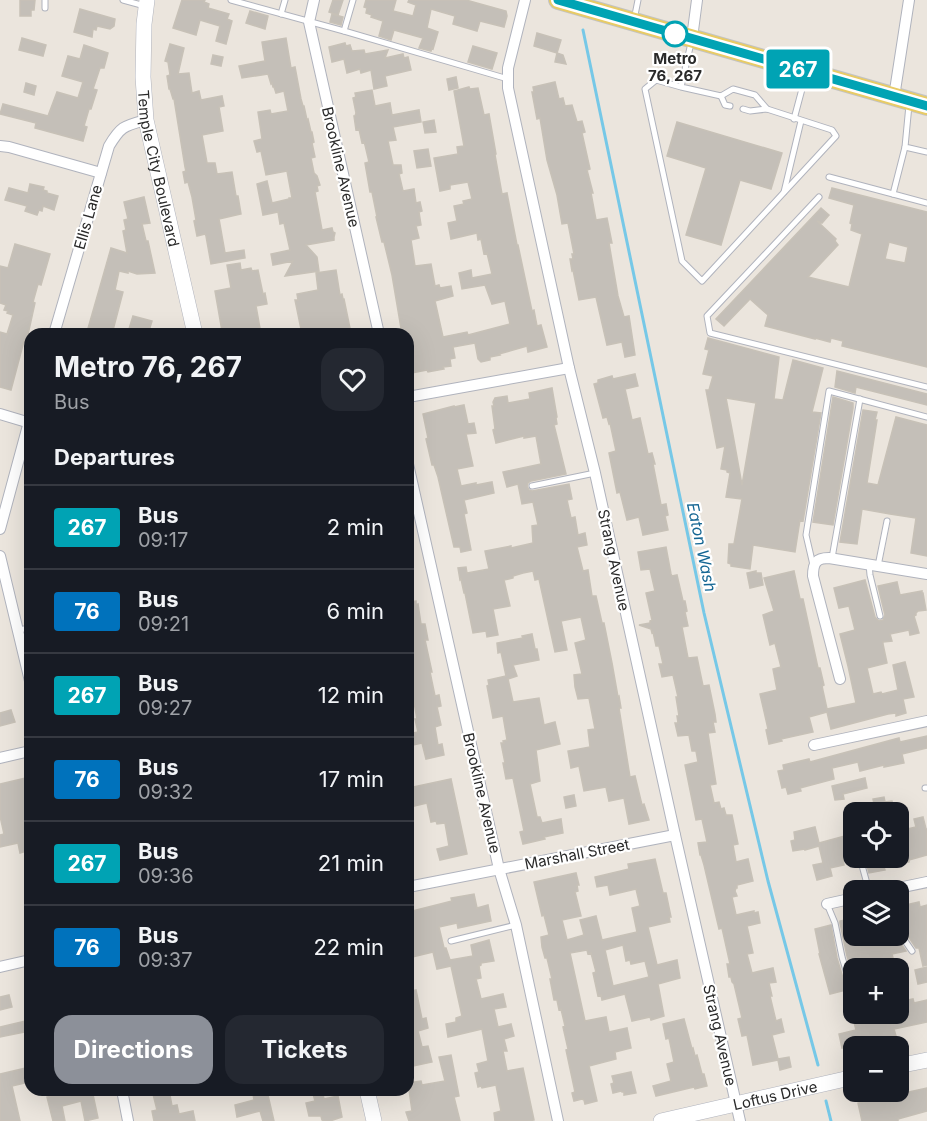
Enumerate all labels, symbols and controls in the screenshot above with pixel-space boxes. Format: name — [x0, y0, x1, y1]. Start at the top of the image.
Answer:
marker: Metro 76, 267 — [662, 21, 688, 47]
place label: Metro 76, 267 — [648, 49, 702, 85]
line badge: 267 — [764, 50, 832, 88]
text: 267 — [778, 57, 818, 82]
street label: Temple City Boulevard — [134, 89, 184, 248]
street label: Brookline Avenue — [318, 105, 364, 229]
street label: Ellis Lane — [70, 182, 106, 252]
button: heart — [321, 348, 384, 411]
text: Metro 76, 267 — [54, 350, 242, 384]
text: Bus — [54, 390, 89, 414]
text: Departures — [54, 444, 175, 470]
water label: Eaton Wash — [683, 501, 721, 593]
text: Bus — [138, 502, 179, 528]
street label: Strang Avenue — [594, 507, 634, 613]
text: 2 min — [327, 514, 384, 540]
text: 267 — [67, 515, 107, 540]
text: 09:17 — [138, 528, 188, 552]
text: Bus — [138, 586, 179, 612]
text: 6 min — [327, 598, 384, 624]
text: 76 — [74, 599, 100, 624]
text: 09:21 — [138, 612, 189, 636]
text: Bus — [138, 670, 179, 696]
text: 12 min — [318, 682, 384, 708]
text: 267 — [67, 683, 107, 708]
text: 09:27 — [138, 696, 192, 720]
street label: Brookline Avenue — [459, 731, 505, 855]
text: Bus — [138, 754, 179, 780]
text: 17 min — [319, 766, 384, 792]
text: 76 — [74, 767, 100, 792]
text: 09:32 — [138, 780, 193, 804]
map controls — [843, 802, 909, 1102]
button: locate — [843, 802, 909, 868]
street label: Marshall Street — [523, 834, 631, 873]
text: Bus — [138, 838, 179, 864]
text: 21 min — [318, 850, 384, 876]
text: 267 — [67, 851, 107, 876]
text: 09:36 — [138, 864, 194, 888]
button: layers — [843, 880, 909, 946]
text: Bus — [138, 922, 179, 948]
text: 22 min — [313, 934, 384, 960]
text: 76 — [74, 935, 100, 960]
text: 09:37 — [138, 948, 192, 972]
button: + — [843, 958, 909, 1024]
street label: Strang Avenue — [699, 982, 741, 1088]
button: Directions — [54, 1015, 213, 1084]
button: Tickets — [225, 1015, 384, 1084]
button: − — [843, 1036, 909, 1102]
street label: Loftus Drive — [731, 1076, 819, 1114]

